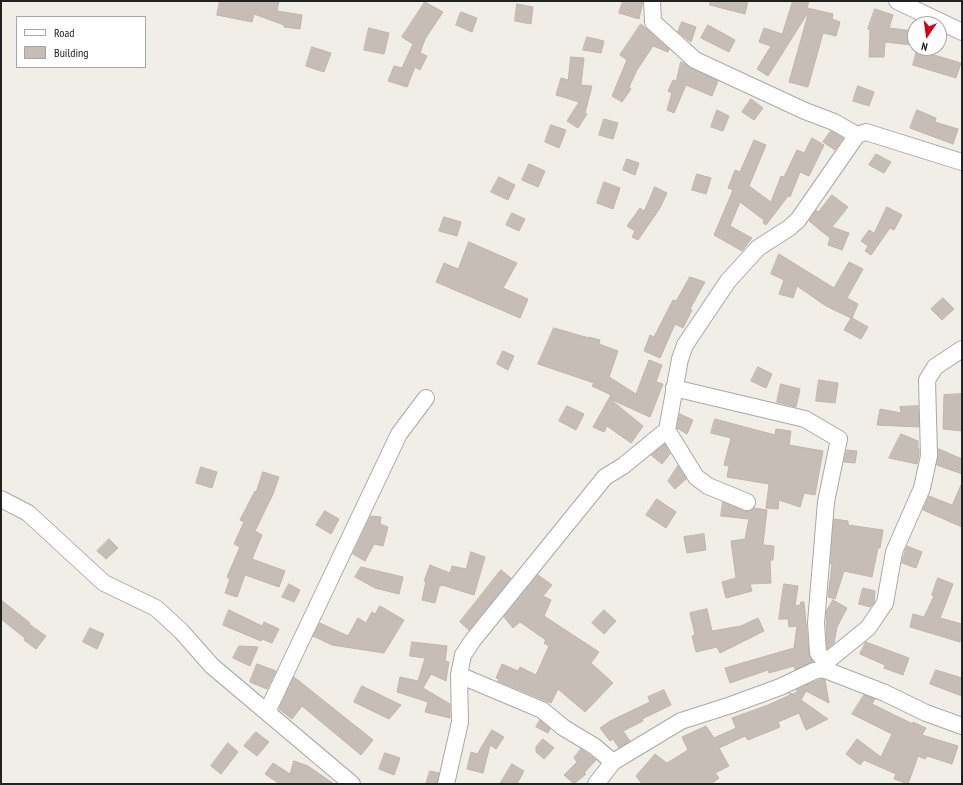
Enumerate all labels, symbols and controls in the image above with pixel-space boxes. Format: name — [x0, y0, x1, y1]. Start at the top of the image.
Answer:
legend — [16, 16, 146, 68]
north arrow — [907, 16, 947, 56]
text: Road — [54, 25, 74, 40]
text: N — [920, 39, 929, 54]
text: Building — [54, 45, 89, 60]

